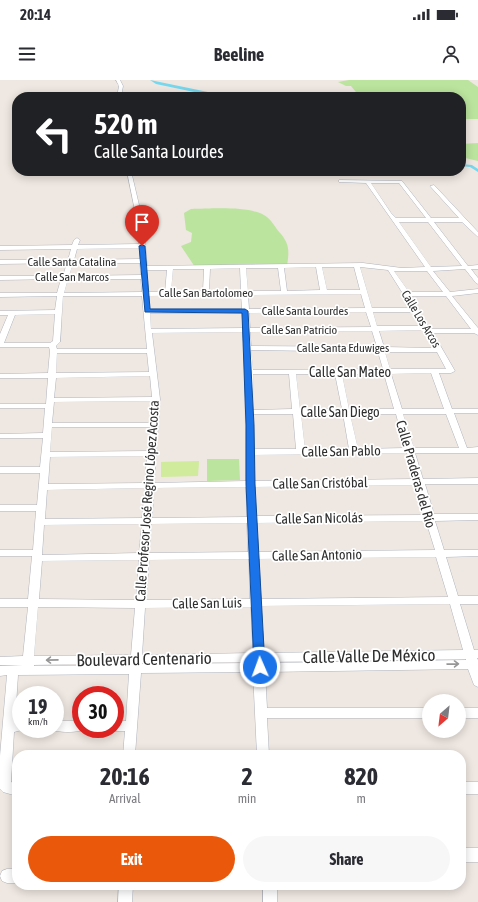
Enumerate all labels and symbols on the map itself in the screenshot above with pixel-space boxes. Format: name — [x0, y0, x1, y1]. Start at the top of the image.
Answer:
pin — [125, 205, 159, 246]
street label: Calle Santa Catalina — [28, 255, 116, 269]
street label: Calle San Marcos — [35, 270, 109, 284]
street label: Calle San Bartolomeo — [159, 286, 254, 300]
street label: Calle Los Arcos — [398, 288, 444, 350]
street label: Calle Santa Lourdes — [262, 304, 348, 318]
street label: Calle San Patricio — [261, 323, 337, 337]
street label: Calle Santa Eduwiges — [297, 341, 389, 355]
street label: Calle San Mateo — [309, 364, 391, 380]
street label: Calle Profesor José Regino López Acosta — [132, 400, 162, 602]
street label: Calle San Diego — [300, 404, 380, 420]
street label: Calle Praderas del Río — [393, 418, 439, 530]
street label: Calle San Pablo — [301, 442, 381, 460]
street label: Calle San Cristóbal — [272, 474, 368, 492]
street label: Calle San Nicolás — [275, 509, 363, 527]
street label: Calle San Antonio — [272, 546, 362, 564]
street label: Calle San Luis — [172, 594, 242, 612]
street label: Calle Valle De México — [303, 645, 435, 667]
position arrow — [239, 646, 281, 688]
street label: Boulevard Centenario — [76, 648, 212, 670]
one-way arrow — [46, 657, 59, 664]
one-way arrow — [446, 660, 459, 668]
speed limit sign: 30 — [72, 686, 124, 738]
north arrow — [422, 694, 466, 738]

